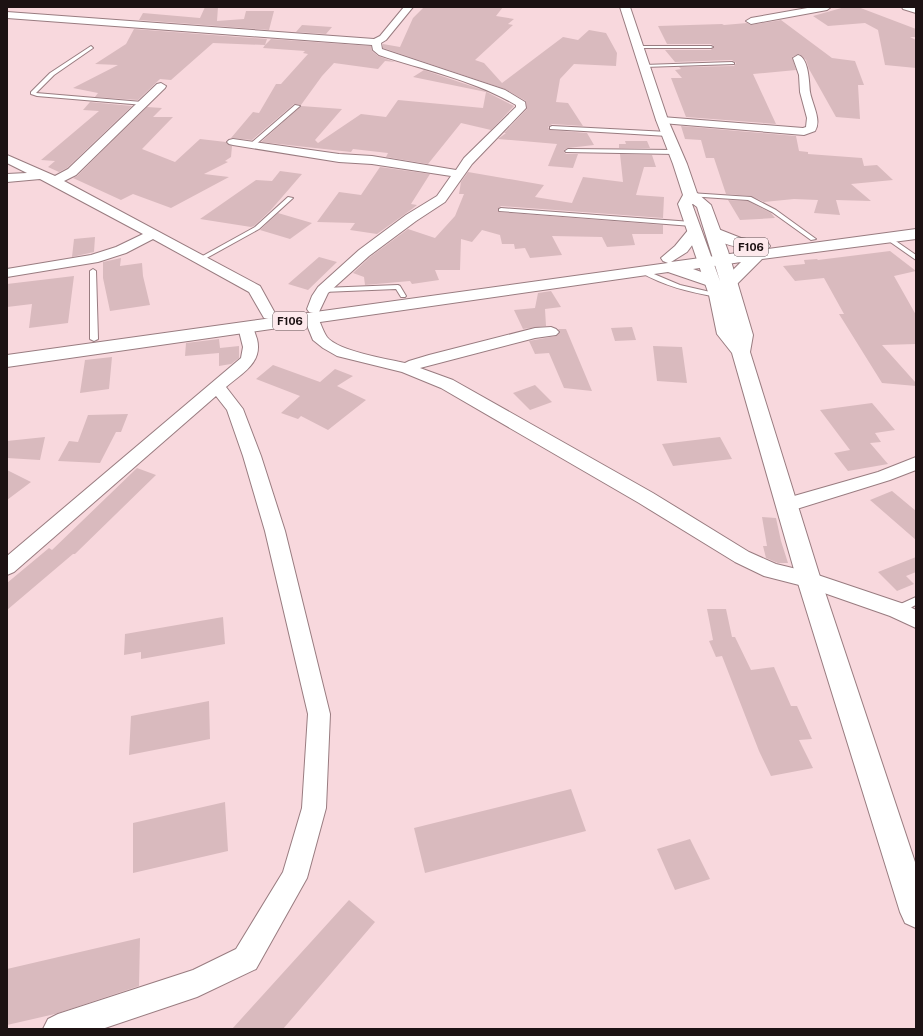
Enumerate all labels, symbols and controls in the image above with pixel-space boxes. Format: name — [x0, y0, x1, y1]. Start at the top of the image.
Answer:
road number: F106 — [734, 238, 768, 256]
road number: F106 — [273, 312, 307, 330]

